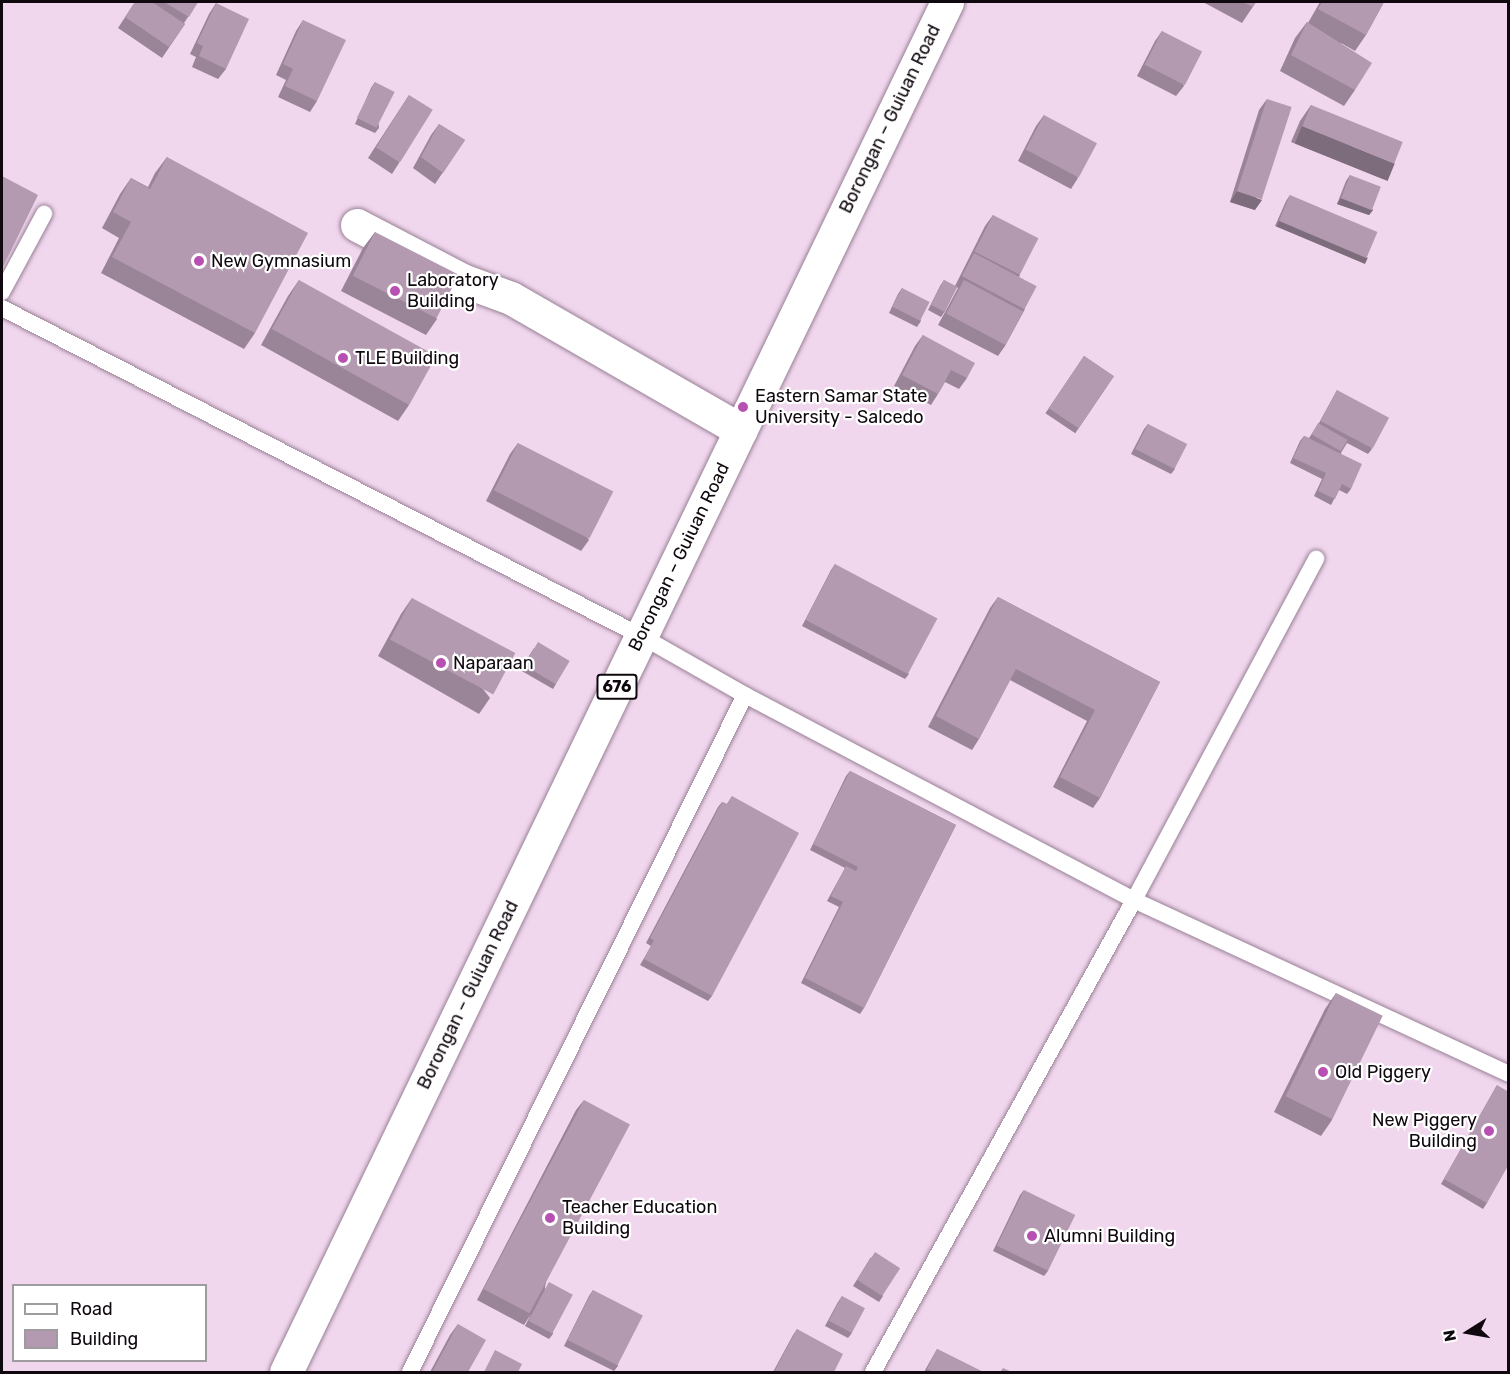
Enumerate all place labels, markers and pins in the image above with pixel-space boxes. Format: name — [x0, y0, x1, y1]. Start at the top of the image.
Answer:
place label: New Gymnasium — [211, 250, 352, 272]
marker: New Gymnasium — [192, 254, 206, 268]
place label: Laboratory Building — [407, 270, 499, 312]
marker: Laboratory Building — [388, 284, 402, 298]
place label: TLE Building — [355, 347, 459, 369]
marker: TLE Building — [336, 351, 350, 365]
place label: Eastern Samar State University - Salcedo — [755, 386, 928, 428]
marker: Eastern Samar State University - Salcedo — [736, 400, 750, 414]
place label: Naparaan — [453, 652, 534, 674]
marker: Naparaan — [434, 656, 448, 670]
place label: Old Piggery — [1335, 1061, 1431, 1083]
marker: Old Piggery — [1316, 1065, 1330, 1079]
place label: New Piggery Building — [1372, 1110, 1477, 1152]
marker: New Piggery Building — [1482, 1124, 1496, 1138]
place label: Teacher Education Building — [562, 1197, 718, 1240]
marker: Teacher Education Building — [543, 1211, 557, 1225]
place label: Alumni Building — [1044, 1225, 1175, 1247]
marker: Alumni Building — [1025, 1229, 1039, 1243]

